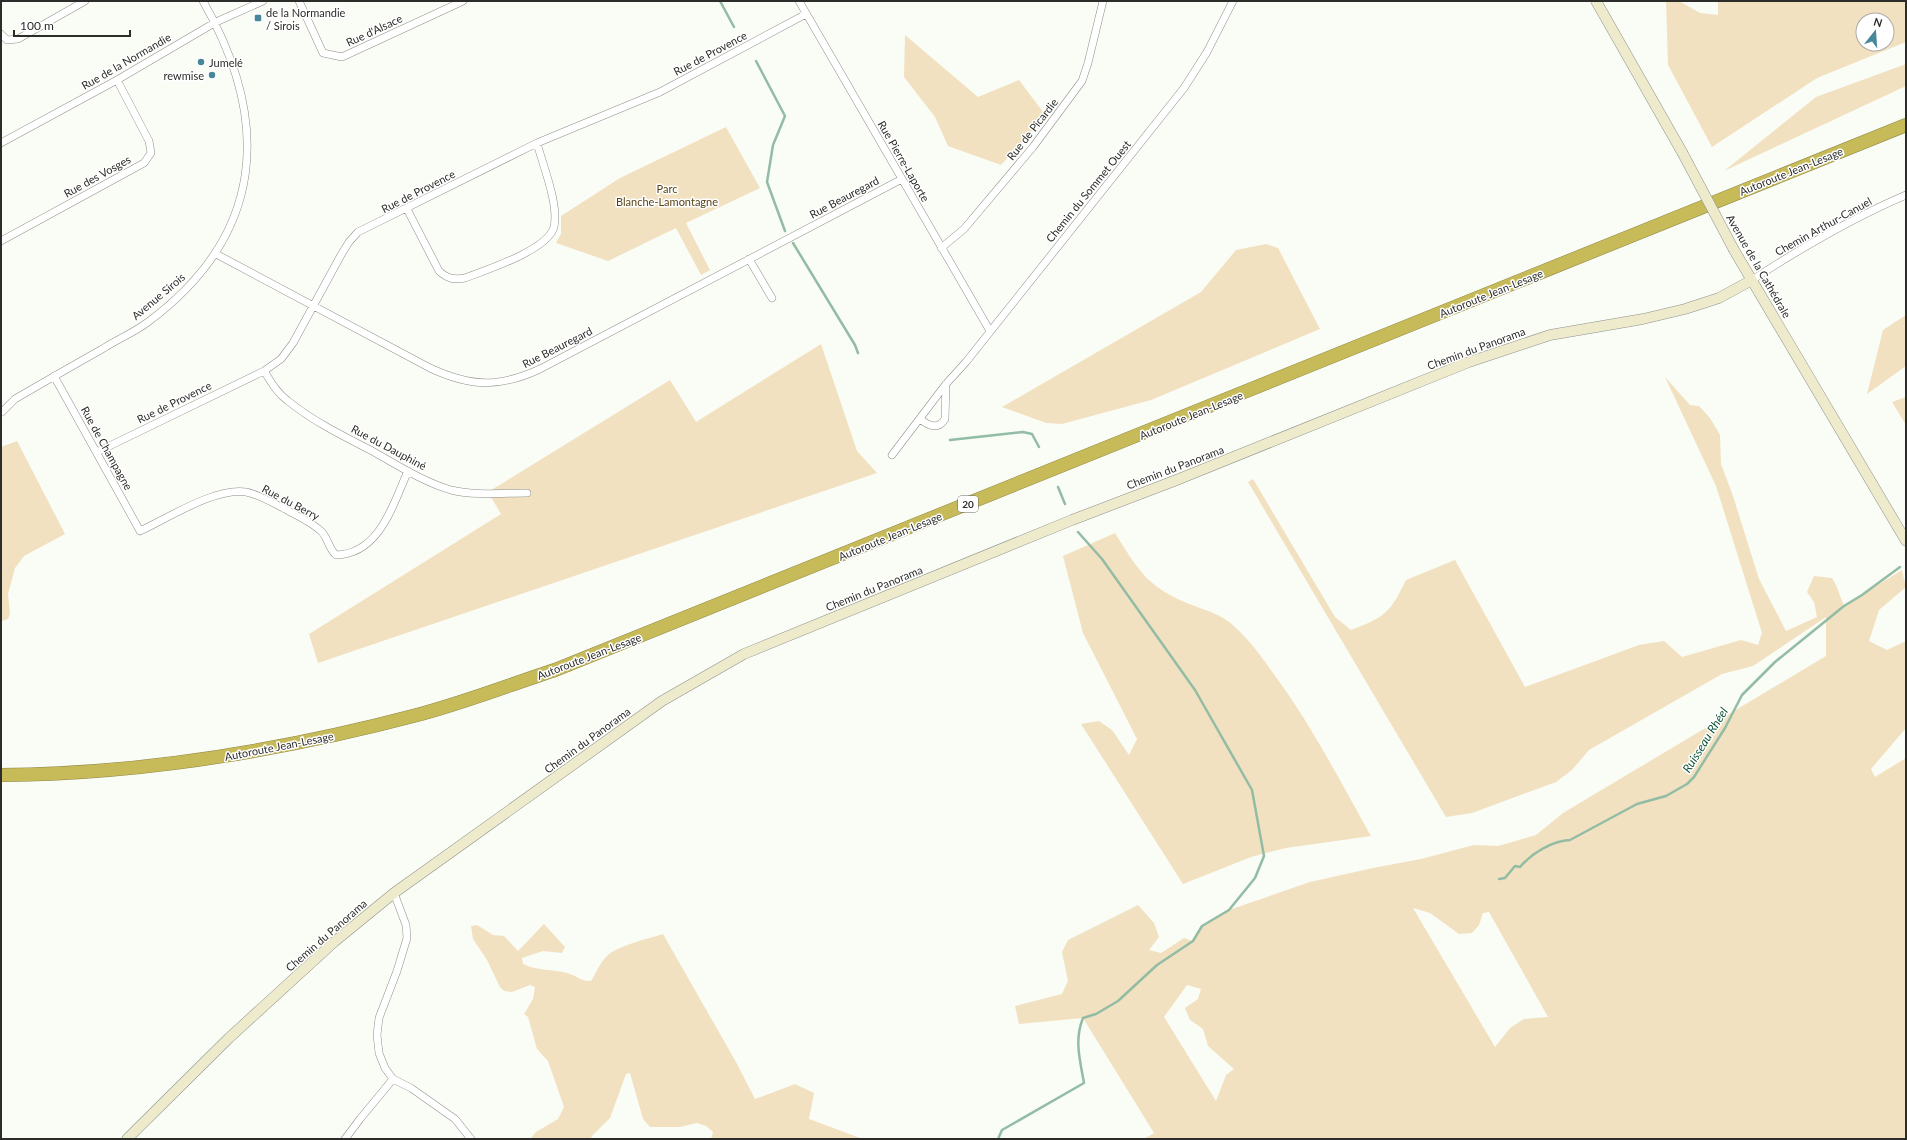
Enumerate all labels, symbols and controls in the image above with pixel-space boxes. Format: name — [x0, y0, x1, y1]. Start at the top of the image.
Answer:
place label: de la Normandie / Sirois — [266, 6, 346, 32]
street label: Rue d'Alsace — [344, 11, 404, 49]
scale bar — [14, 12, 130, 38]
north arrow — [1855, 12, 1895, 52]
marker: de la Normandie / Sirois — [253, 13, 263, 23]
text: N — [1872, 15, 1884, 29]
text: 100 m — [20, 18, 54, 33]
street label: Rue de Provence — [671, 28, 749, 78]
street label: Rue de la Normandie — [79, 30, 173, 92]
place label: Jumelé — [209, 56, 243, 69]
marker: Jumelé — [196, 57, 206, 67]
place label: rewmise — [164, 69, 204, 82]
marker: rewmise — [207, 70, 217, 80]
street label: Rue de Picardie — [1004, 95, 1060, 162]
street label: Rue Pierre-Laporte — [876, 118, 933, 204]
street label: Chemin du Sommet Ouest — [1043, 137, 1133, 245]
street label: Autoroute Jean-Lesage — [1737, 144, 1845, 198]
street label: Rue des Vosges — [61, 152, 133, 200]
street label: Rue de Provence — [379, 167, 457, 215]
street label: Rue Beauregard — [807, 173, 881, 221]
park label: Parc Blanche-Lamontagne — [616, 182, 718, 208]
street label: Chemin Arthur-Canuel — [1772, 194, 1874, 258]
street label: Avenue de la Cathédrale — [1724, 212, 1794, 320]
street label: Autoroute Jean-Lesage — [1437, 266, 1545, 320]
street label: Avenue Sirois — [129, 270, 187, 322]
street label: Rue Beauregard — [520, 324, 594, 370]
street label: Chemin du Panorama — [1425, 324, 1527, 372]
street label: Rue de Provence — [135, 378, 213, 426]
street label: Autoroute Jean-Lesage — [1137, 388, 1245, 442]
street label: Rue de Champagne — [79, 404, 135, 492]
street label: Rue du Dauphiné — [349, 422, 429, 472]
street label: Chemin du Panorama — [1124, 442, 1226, 492]
street label: Rue du Berry — [260, 481, 322, 523]
road number: 20 — [958, 496, 978, 512]
street label: Autoroute Jean-Lesage — [836, 509, 944, 563]
street label: Chemin du Panorama — [824, 563, 924, 613]
street label: Autoroute Jean-Lesage — [535, 630, 643, 682]
street label: Chemin du Panorama — [541, 704, 633, 776]
water label: Ruisseau Rhéel — [1679, 704, 1731, 775]
street label: Autoroute Jean-Lesage — [223, 729, 335, 763]
street label: Chemin du Panorama — [283, 896, 369, 974]

